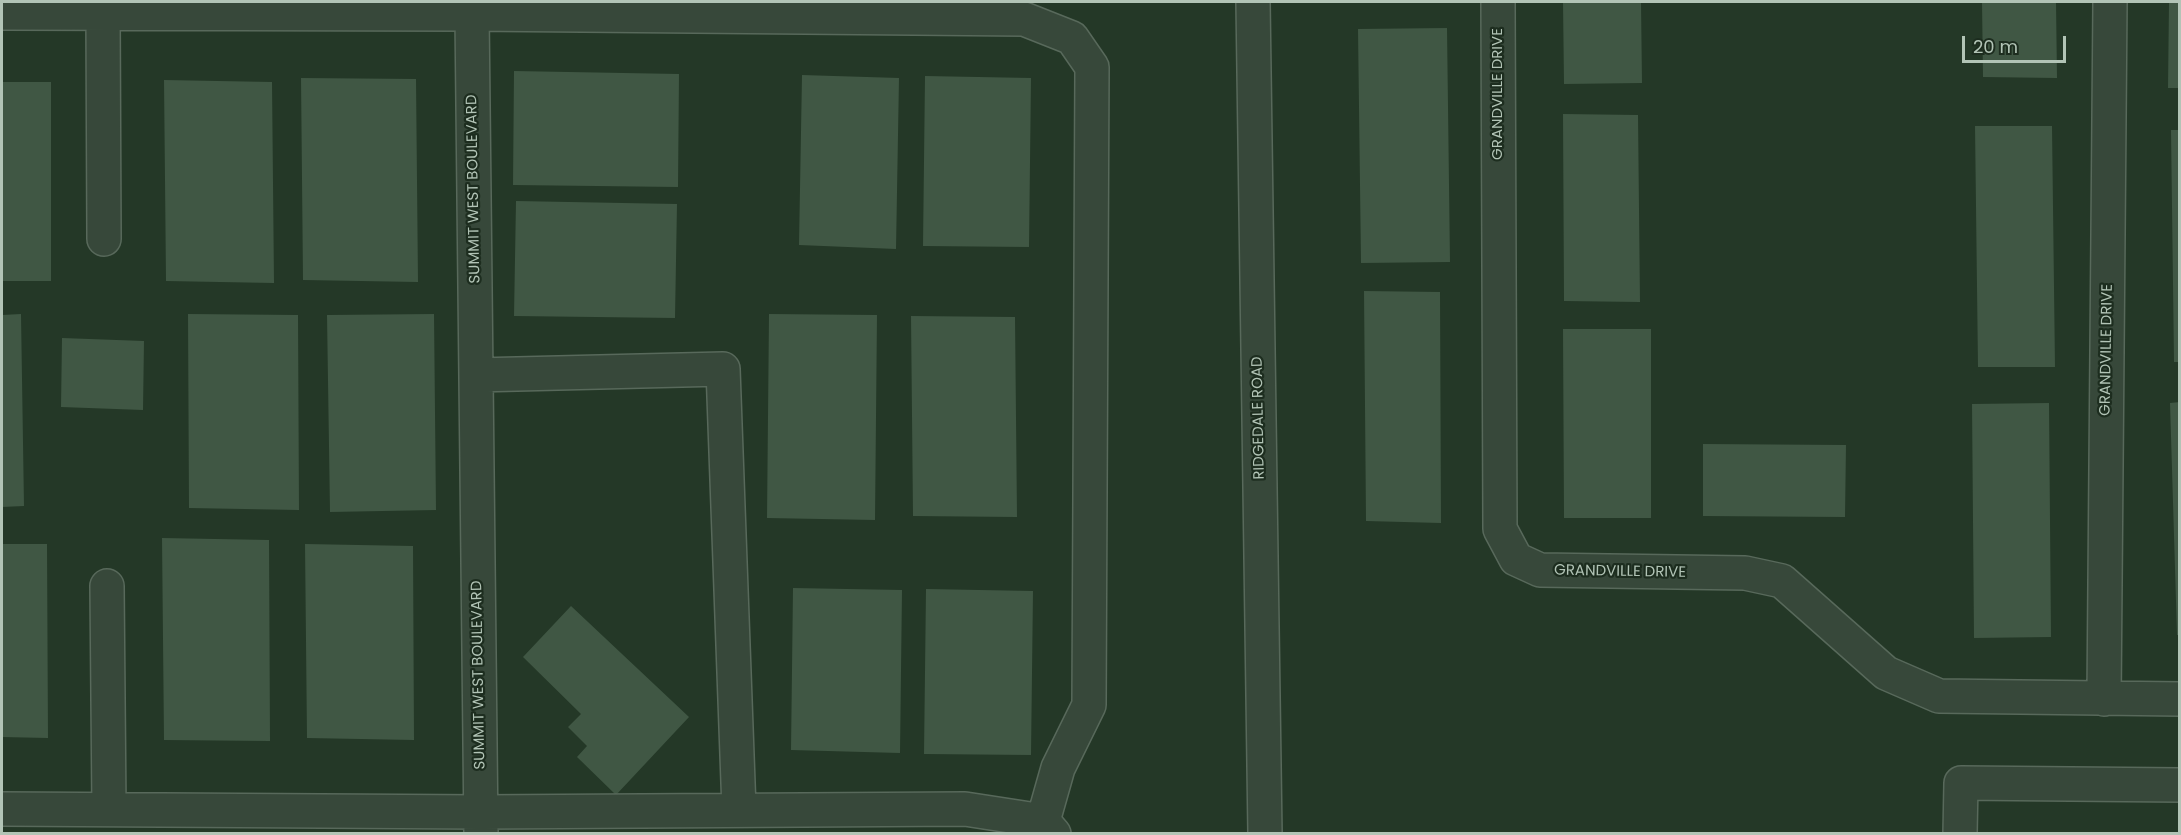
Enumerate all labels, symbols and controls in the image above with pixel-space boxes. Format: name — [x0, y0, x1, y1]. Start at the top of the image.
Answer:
scale bar — [1965, 24, 2068, 62]
street label: GRANDVILLE DRIVE — [1489, 28, 1507, 160]
text: 20 m — [1973, 34, 2018, 59]
street label: SUMMIT WEST BOULEVARD — [463, 94, 485, 284]
street label: GRANDVILLE DRIVE — [2097, 284, 2117, 416]
street label: RIDGEDALE ROAD — [1249, 356, 1269, 480]
street label: GRANDVILLE DRIVE — [1554, 562, 1686, 582]
street label: SUMMIT WEST BOULEVARD — [468, 580, 490, 770]

